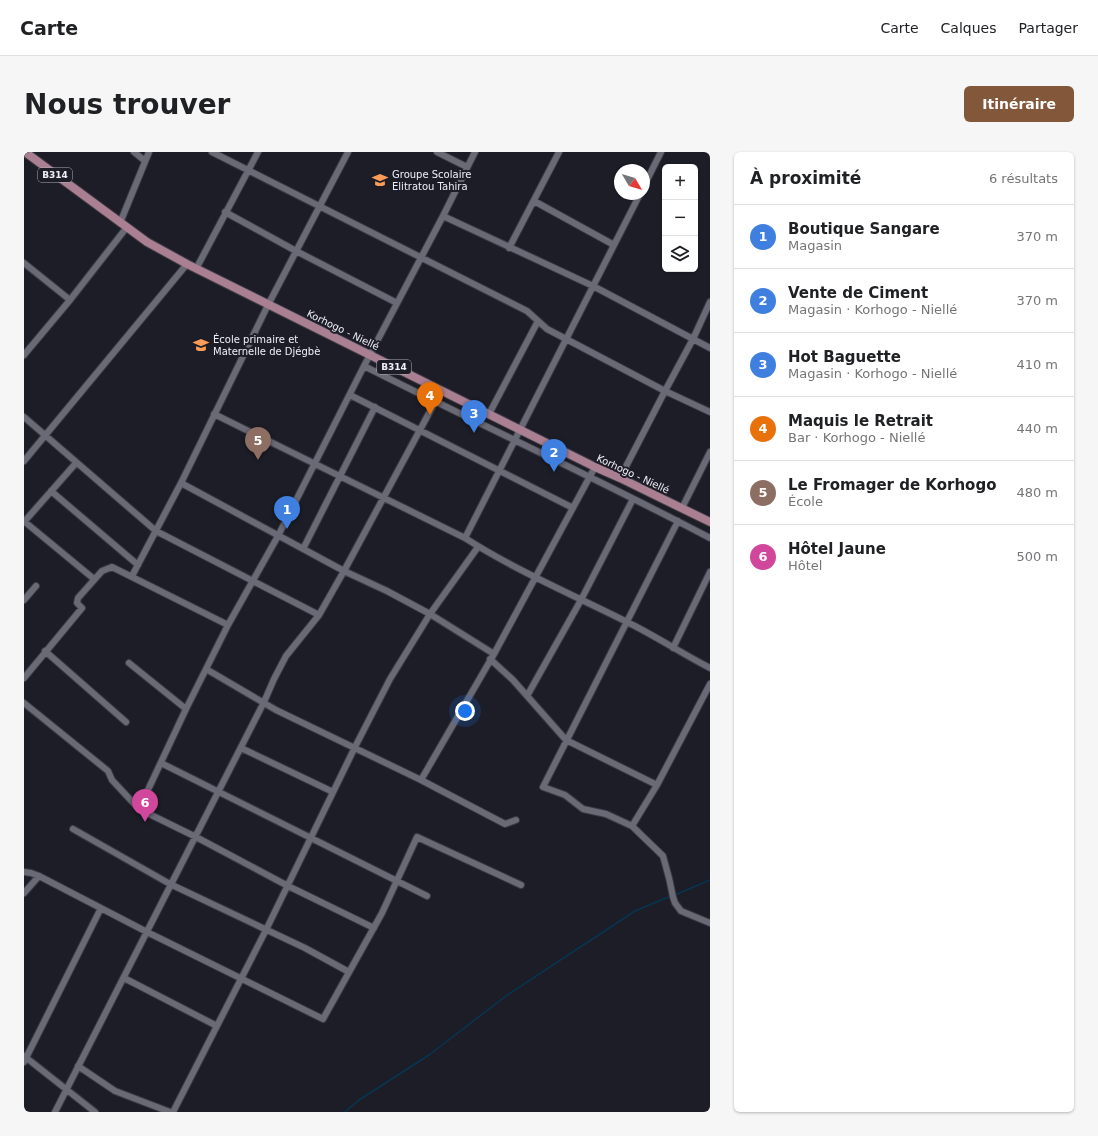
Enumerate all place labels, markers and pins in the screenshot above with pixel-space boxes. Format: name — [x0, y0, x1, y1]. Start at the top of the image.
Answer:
place label: Groupe Scolaire Elitratou Tahira — [392, 169, 471, 192]
school or university icon: Groupe Scolaire Elitratou Tahira — [371, 171, 389, 189]
place label: École primaire et Maternelle de Djégbè — [213, 333, 320, 357]
school or university icon: École primaire et Maternelle de Djégbè — [192, 336, 210, 354]
pin: 4 — [417, 382, 443, 415]
pin: 3 — [461, 400, 487, 433]
pin: 5 — [245, 427, 271, 460]
pin: 2 — [541, 439, 567, 472]
pin: 1 — [274, 496, 300, 529]
pin: 6 — [132, 789, 158, 822]

